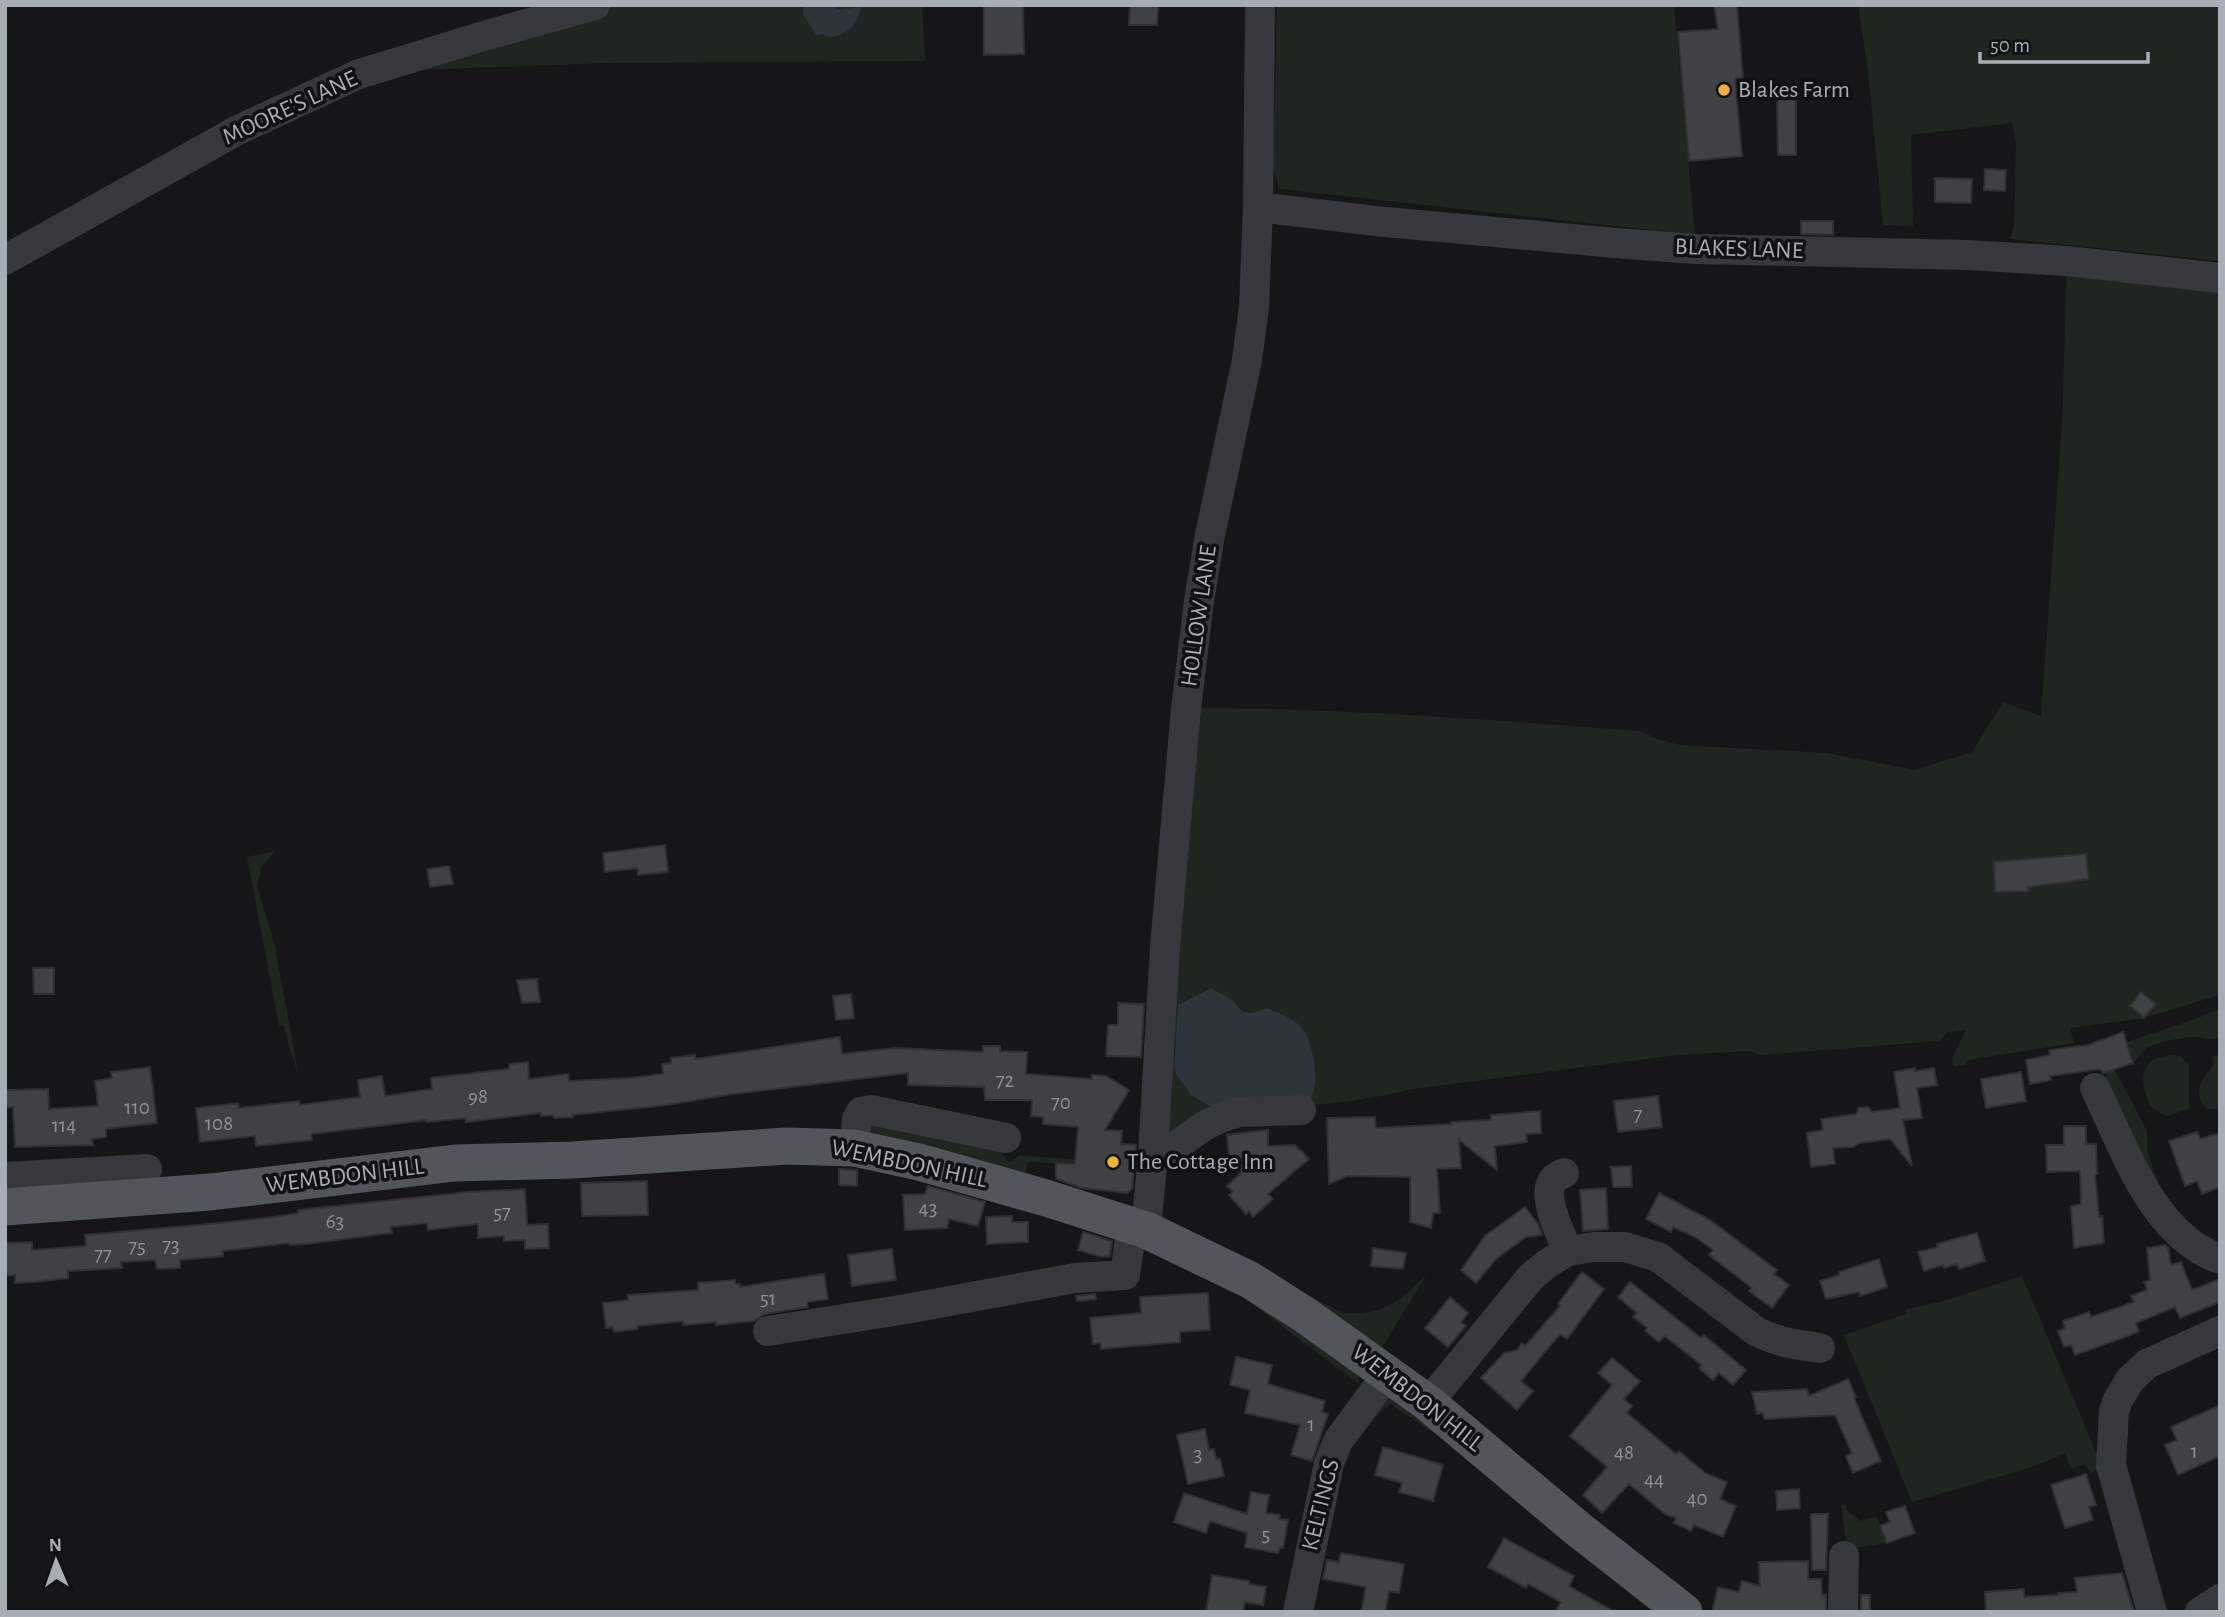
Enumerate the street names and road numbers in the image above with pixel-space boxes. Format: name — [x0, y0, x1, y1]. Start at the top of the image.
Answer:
street label: MOORE'S LANE — [219, 66, 361, 150]
street label: BLAKES LANE — [1674, 235, 1804, 263]
street label: HOLLOW LANE — [1177, 543, 1221, 688]
street label: WEMBDON HILL — [829, 1136, 989, 1192]
street label: WEMBDON HILL — [265, 1154, 425, 1198]
street label: WEMBDON HILL — [1347, 1340, 1487, 1456]
street label: KELTINGS — [1298, 1457, 1344, 1553]

